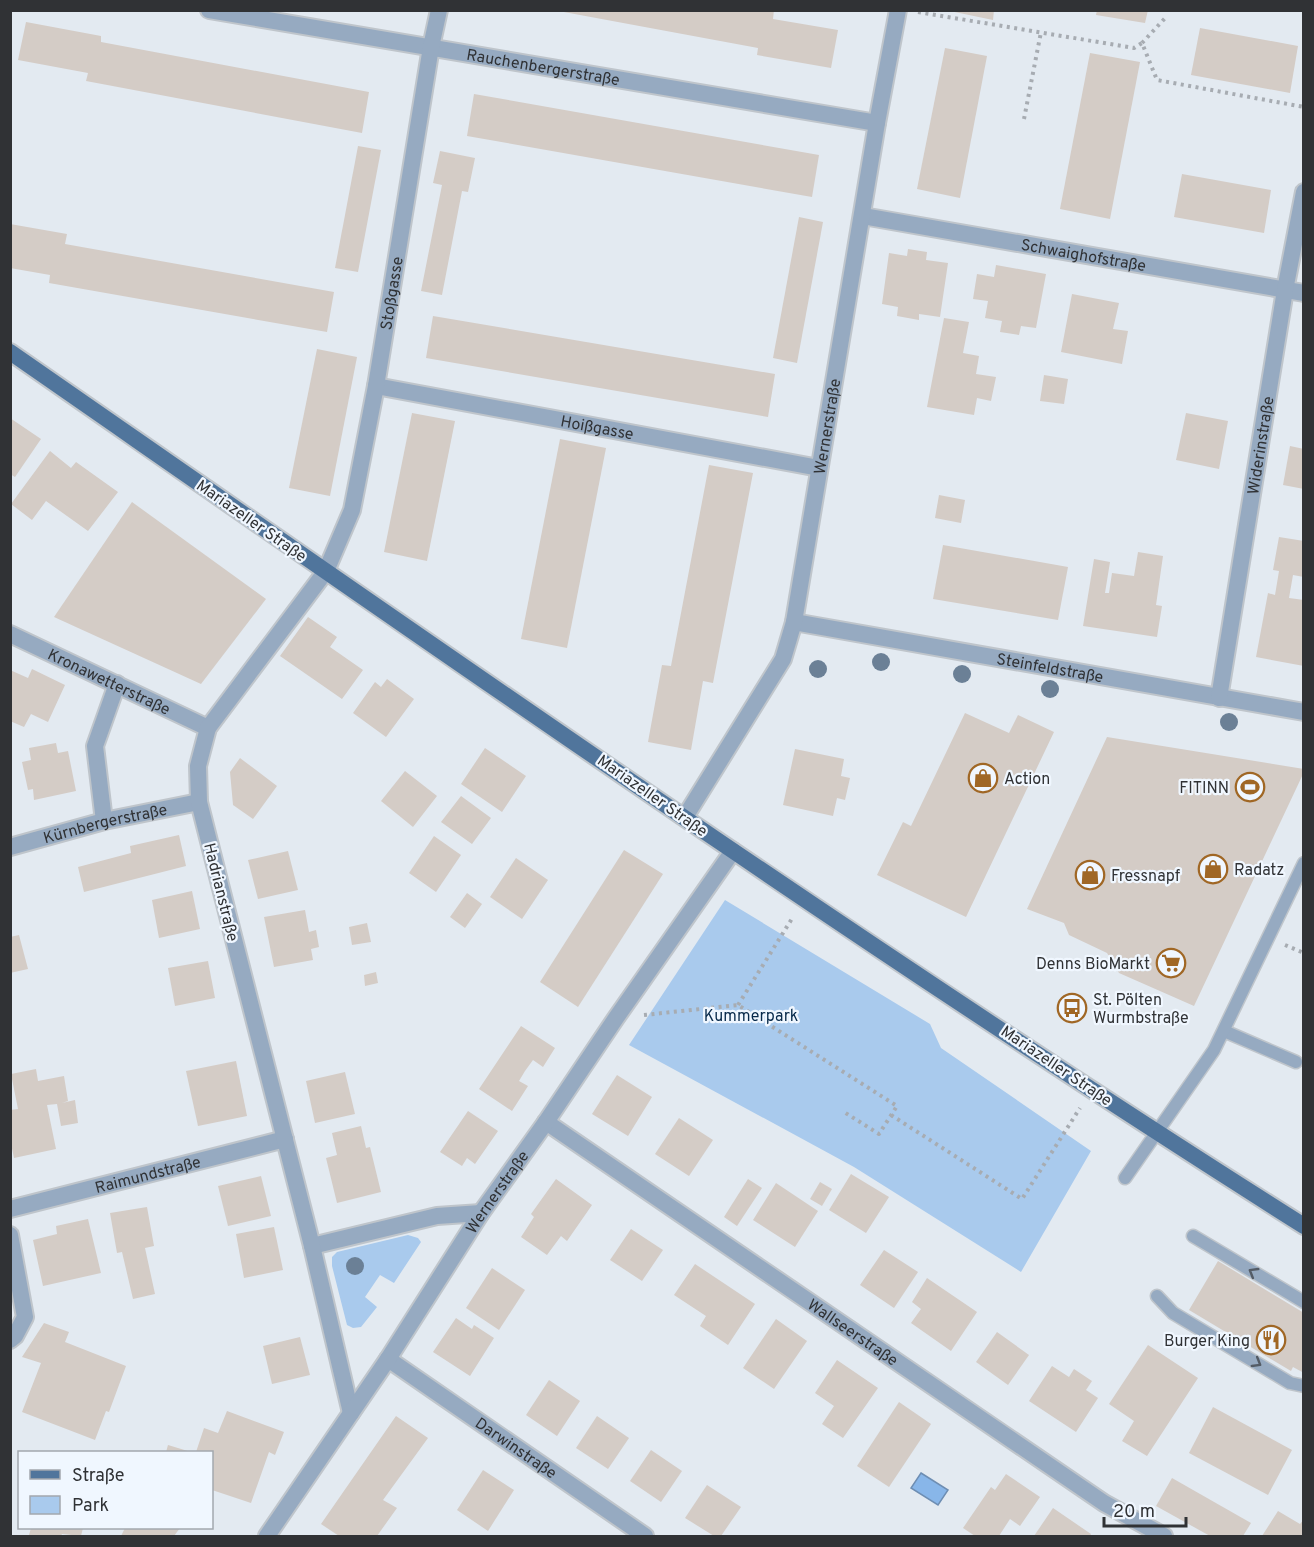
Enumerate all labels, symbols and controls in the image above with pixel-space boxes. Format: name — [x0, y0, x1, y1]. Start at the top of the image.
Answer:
street label: Rauchenbergerstraße — [465, 46, 621, 91]
street label: Schwaighofstraße — [1019, 236, 1147, 277]
street label: Stoßgasse — [377, 255, 409, 332]
street label: Wernerstraße — [811, 377, 846, 476]
street label: Widerinstraße — [1244, 395, 1280, 496]
street label: Hoißgasse — [559, 412, 635, 445]
street label: Mariazeller Straße — [192, 476, 310, 567]
street label: Kronawetterstraße — [44, 645, 173, 721]
street label: Steinfeldstraße — [995, 650, 1105, 688]
street label: Mariazeller Straße — [593, 751, 711, 842]
shop icon: Action — [967, 762, 999, 794]
place label: Action — [1004, 770, 1050, 790]
sports icon: FITINN — [1234, 771, 1266, 803]
place label: FITINN — [1179, 779, 1229, 799]
street label: Kürnbergerstraße — [41, 801, 169, 849]
street label: Hadrianstraße — [198, 841, 242, 944]
shop icon: Radatz — [1197, 853, 1229, 885]
shop icon: Fressnapf — [1074, 859, 1106, 891]
place label: Radatz — [1234, 861, 1284, 881]
place label: Fressnapf — [1111, 867, 1181, 887]
supermarket icon: Denns BioMarkt — [1155, 947, 1187, 979]
place label: Denns BioMarkt — [1036, 955, 1150, 975]
place label: St. Pölten Wurmbstraße — [1093, 991, 1189, 1029]
bus stop icon: St. Pölten Wurmbstraße — [1056, 992, 1088, 1024]
park label: Kummerpark — [704, 1007, 798, 1027]
street label: Mariazeller Straße — [996, 1022, 1115, 1111]
street label: Wernerstraße — [462, 1147, 534, 1238]
street label: Raimundstraße — [93, 1153, 203, 1199]
one-way arrow — [1249, 1267, 1259, 1279]
street label: Wallseerstraße — [803, 1295, 901, 1371]
restaurant icon: Burger King — [1255, 1324, 1287, 1356]
place label: Burger King — [1164, 1332, 1250, 1352]
one-way arrow — [1251, 1356, 1261, 1368]
street label: Darwinstraße — [471, 1414, 560, 1484]
legend — [18, 1451, 213, 1529]
text: Straße — [72, 1465, 124, 1488]
scale bar — [1104, 1490, 1186, 1528]
text: Park — [72, 1495, 109, 1518]
text: 20 m — [1113, 1501, 1155, 1524]

